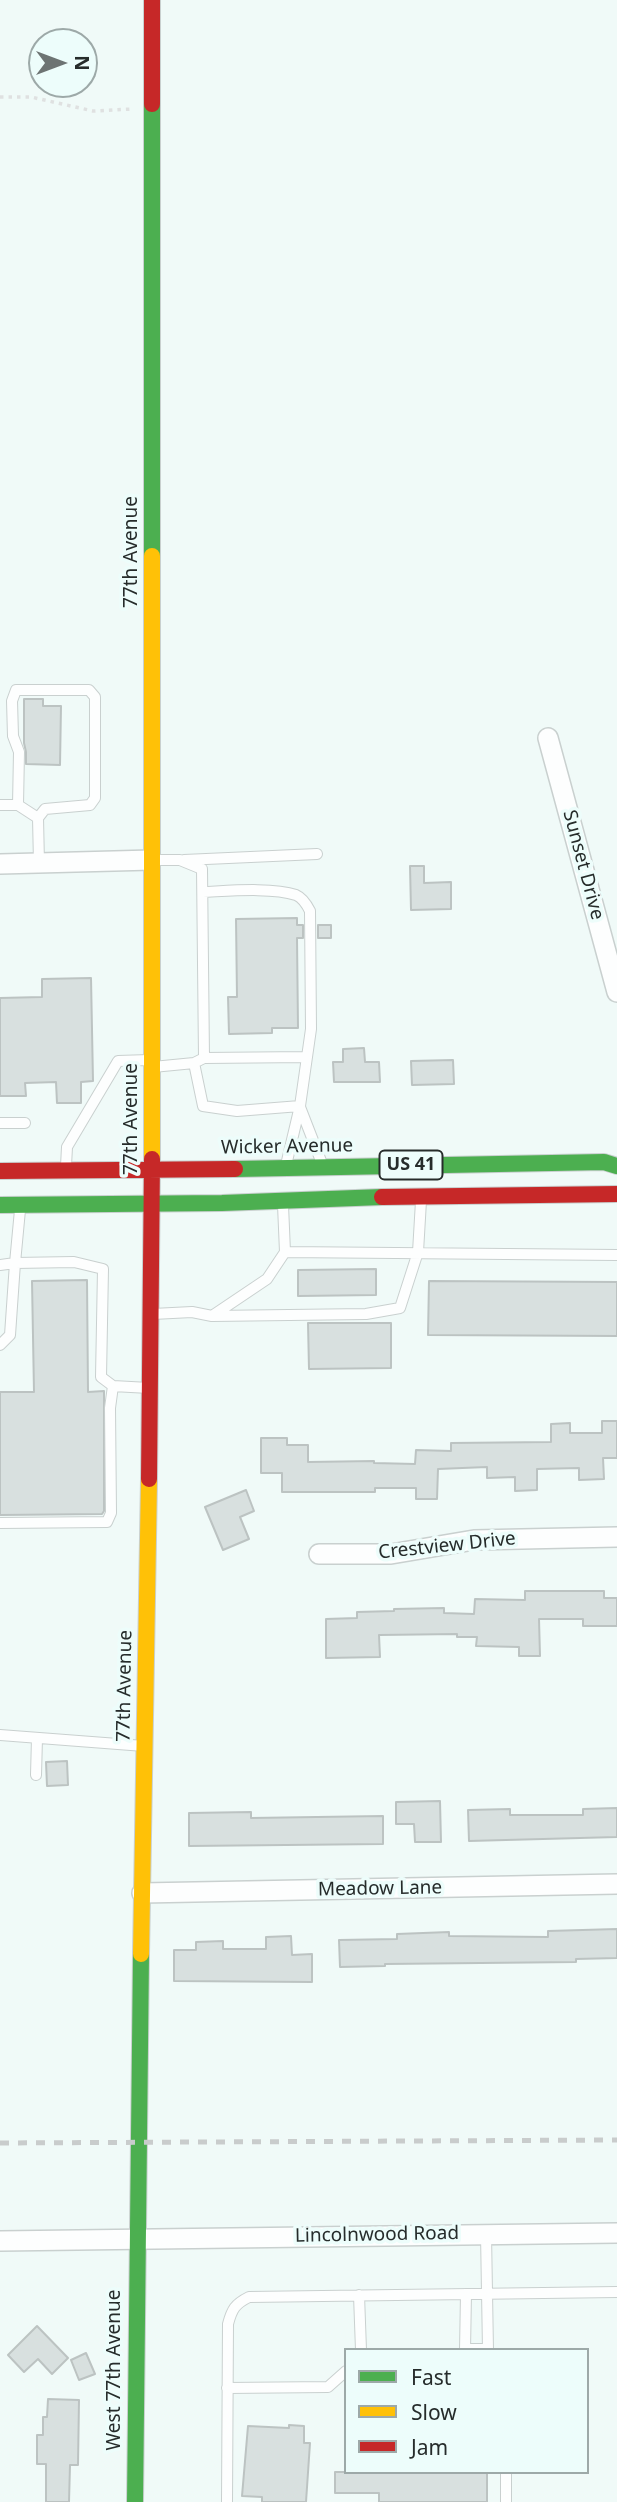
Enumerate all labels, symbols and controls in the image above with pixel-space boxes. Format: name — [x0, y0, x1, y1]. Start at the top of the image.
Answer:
north arrow — [28, 28, 98, 98]
text: N — [69, 55, 95, 71]
street label: 77th Avenue — [121, 496, 143, 608]
street label: Sunset Drive — [557, 808, 609, 922]
street label: 77th Avenue — [121, 1063, 143, 1175]
street label: Wicker Avenue — [221, 1134, 353, 1160]
road number: US 41 — [380, 1150, 442, 1180]
street label: Crestview Drive — [377, 1527, 517, 1565]
street label: 77th Avenue — [113, 1630, 137, 1742]
street label: Meadow Lane — [318, 1877, 442, 1901]
street label: Lincolnwood Road — [295, 2222, 459, 2248]
street label: West 77th Avenue — [104, 2290, 126, 2450]
legend — [344, 2348, 589, 2474]
text: Fast — [411, 2363, 451, 2391]
text: Slow — [411, 2398, 457, 2426]
text: Jam — [411, 2433, 448, 2461]

